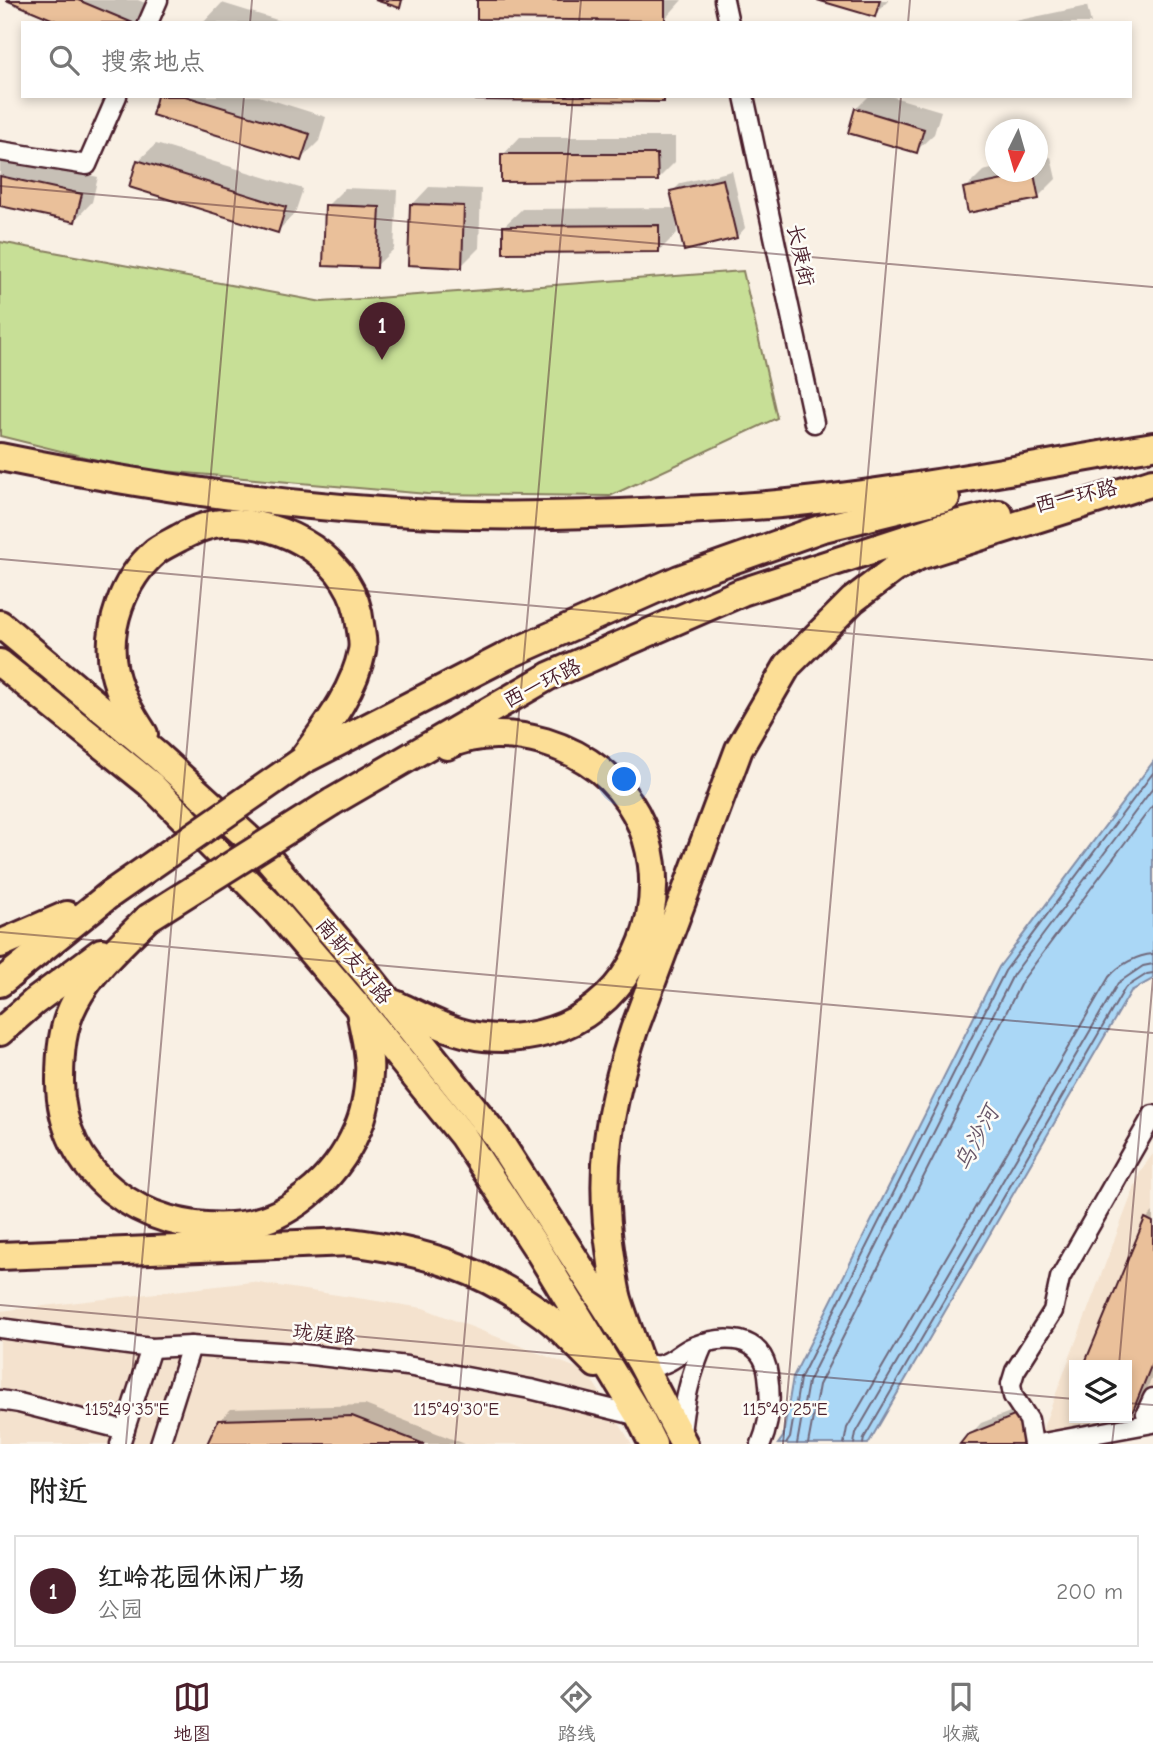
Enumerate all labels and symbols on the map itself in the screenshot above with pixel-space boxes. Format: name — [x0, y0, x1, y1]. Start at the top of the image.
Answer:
north arrow — [985, 119, 1048, 182]
street label: 长庚街 — [783, 222, 819, 288]
pin: 1 — [359, 302, 405, 360]
street label: 西一环路 — [1032, 475, 1120, 517]
street label: 西一环路 — [499, 653, 585, 713]
your location — [607, 762, 641, 796]
street label: 南斯友好路 — [311, 913, 397, 1009]
water label: 乌沙河 — [948, 1098, 1006, 1175]
street label: 珑庭路 — [291, 1319, 357, 1349]
text: 115°49'35"E — [85, 1399, 170, 1420]
text: 115°49'30"E — [413, 1399, 499, 1420]
text: 115°49'25"E — [742, 1399, 828, 1420]

